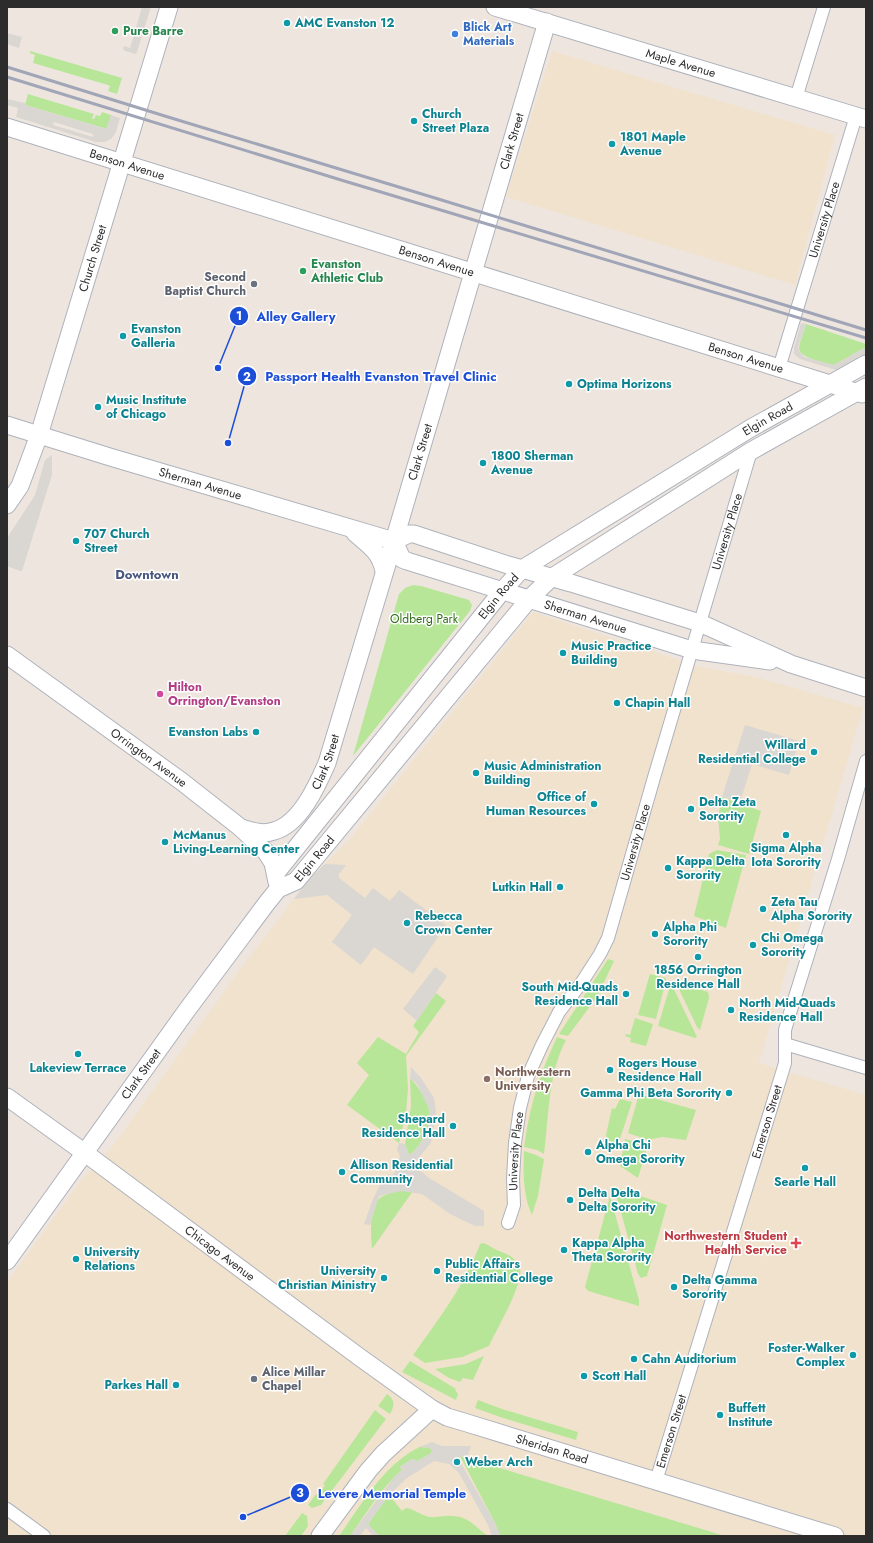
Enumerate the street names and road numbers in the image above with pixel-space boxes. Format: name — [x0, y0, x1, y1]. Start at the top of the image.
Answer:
street label: Maple Avenue — [643, 44, 718, 82]
street label: Clark Street — [495, 111, 529, 172]
street label: Benson Avenue — [87, 144, 167, 185]
street label: University Place — [804, 179, 844, 260]
street label: Church Street — [74, 223, 111, 294]
street label: Benson Avenue — [397, 241, 476, 281]
street label: Benson Avenue — [706, 338, 786, 378]
street label: Elgin Road — [739, 397, 796, 440]
street label: Clark Street — [403, 421, 437, 483]
street label: Sherman Avenue — [157, 463, 244, 504]
street label: University Place — [707, 491, 747, 572]
street label: Elgin Road — [474, 569, 523, 623]
street label: Sherman Avenue — [542, 595, 629, 638]
street label: Orrington Avenue — [107, 724, 191, 792]
street label: Clark Street — [307, 732, 344, 793]
street label: University Place — [616, 802, 655, 883]
street label: Elgin Road — [290, 832, 339, 886]
street label: Clark Street — [117, 1045, 165, 1103]
street label: Emerson Street — [747, 1083, 787, 1161]
street label: University Place — [504, 1110, 528, 1191]
street label: Chicago Avenue — [181, 1221, 259, 1285]
street label: Emerson Street — [651, 1392, 691, 1470]
street label: Sheridan Road — [514, 1430, 590, 1469]

